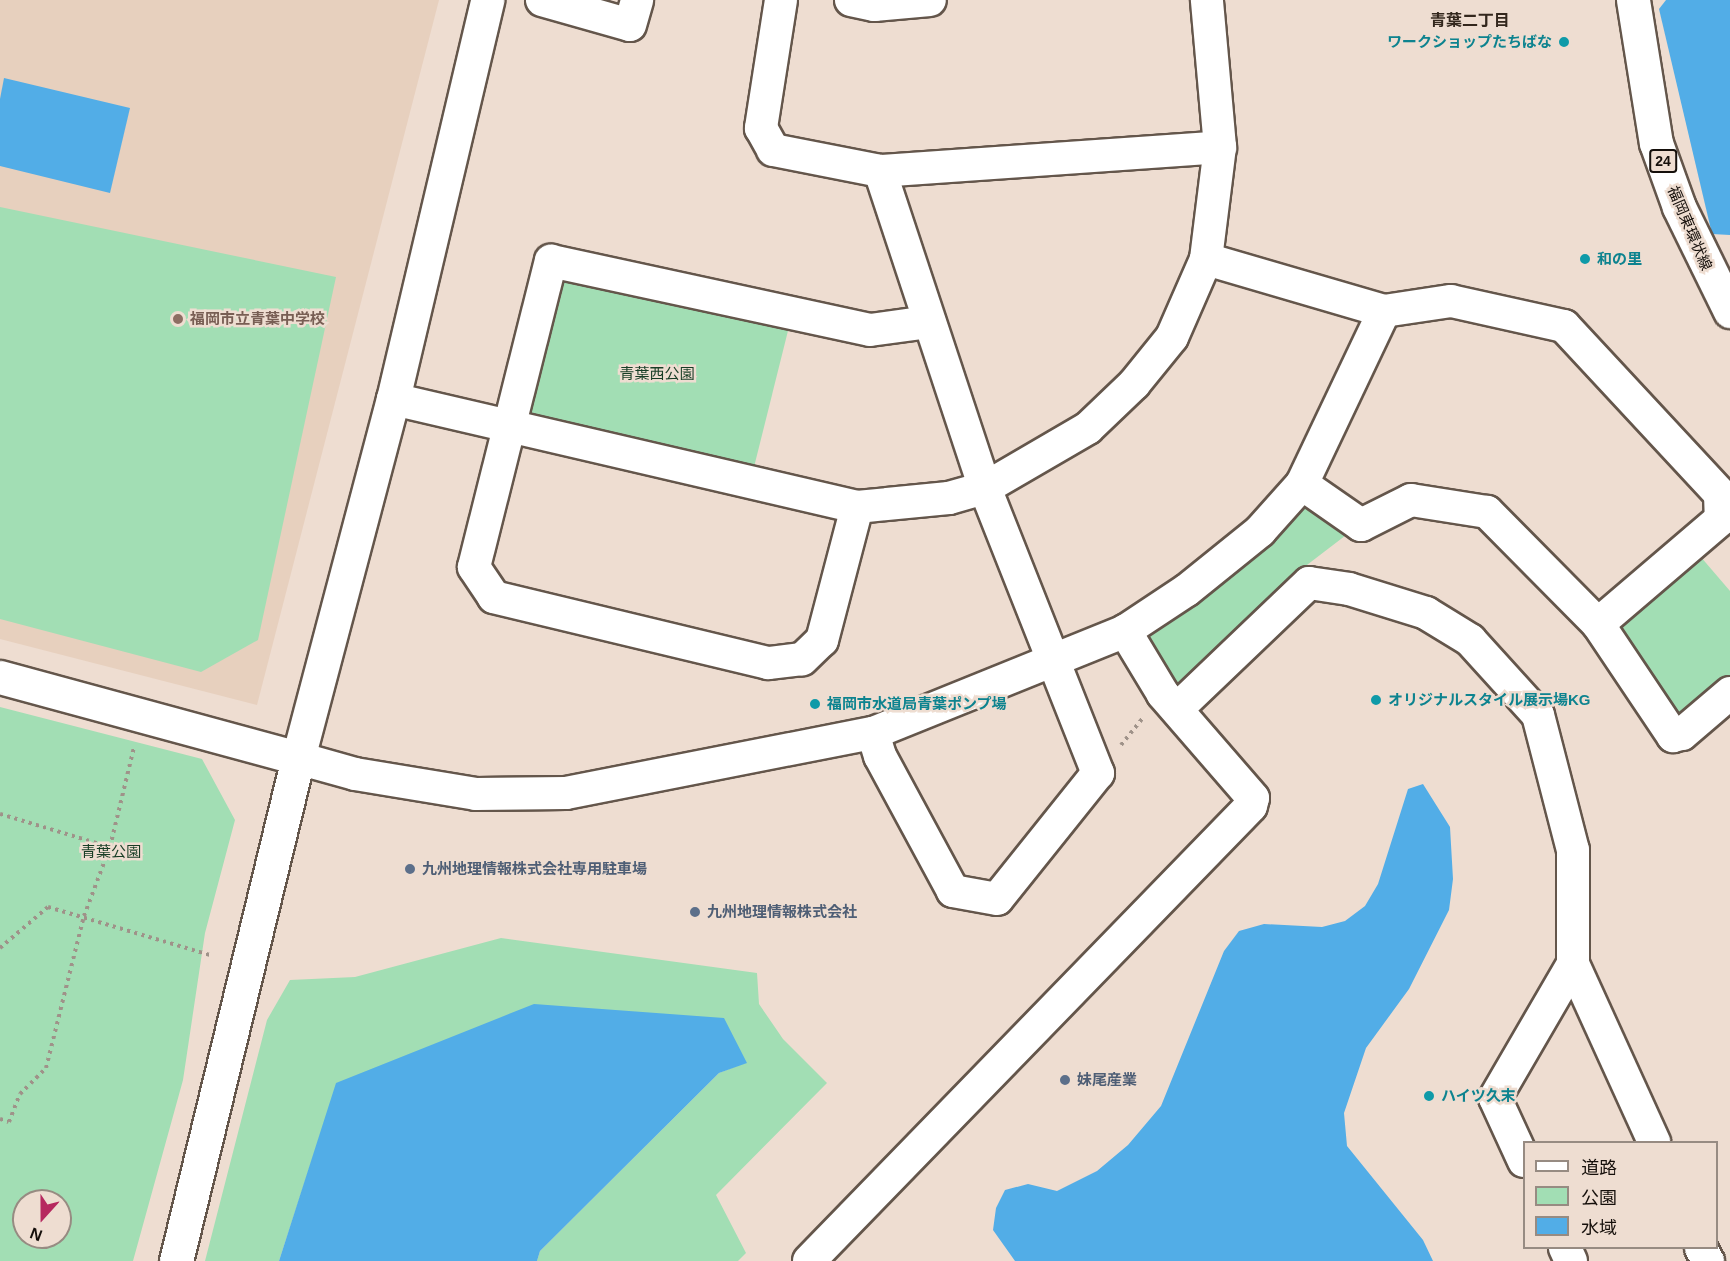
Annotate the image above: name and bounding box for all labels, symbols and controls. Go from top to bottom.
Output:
district label: 青葉二丁目 [1430,11,1510,31]
place label: ワークショップたちばな [1387,33,1552,51]
marker: ワークショップたちばな [1557,35,1571,49]
road number: 24 [1648,150,1678,172]
street label: 福岡東環状線 [1664,183,1716,273]
place label: 和の里 [1597,250,1642,268]
marker: 和の里 [1578,252,1592,266]
place label: 福岡市立青葉中学校 [190,310,325,328]
marker: 福岡市立青葉中学校 [171,312,185,326]
park label: 青葉西公園 [620,365,694,383]
place label: オリジナルスタイル展示場KG [1388,691,1590,709]
marker: オリジナルスタイル展示場KG [1369,693,1383,707]
place label: 福岡市水道局青葉ポンプ場 [827,695,1007,713]
marker: 福岡市水道局青葉ポンプ場 [808,697,822,711]
park label: 青葉公園 [81,843,141,861]
place label: 九州地理情報株式会社専用駐車場 [422,860,647,878]
marker: 九州地理情報株式会社専用駐車場 [403,862,417,876]
place label: 九州地理情報株式会社 [707,903,857,921]
marker: 九州地理情報株式会社 [688,905,702,919]
place label: 妹尾産業 [1077,1071,1137,1089]
marker: 妹尾産業 [1058,1073,1072,1087]
place label: ハイツ久末 [1441,1087,1516,1105]
marker: ハイツ久末 [1422,1089,1436,1103]
legend [1523,1141,1718,1249]
text: 道路 [1581,1158,1617,1178]
text: 公園 [1581,1188,1617,1208]
north arrow [12,1189,72,1249]
text: 水域 [1581,1218,1617,1238]
text: N [28,1224,45,1244]

